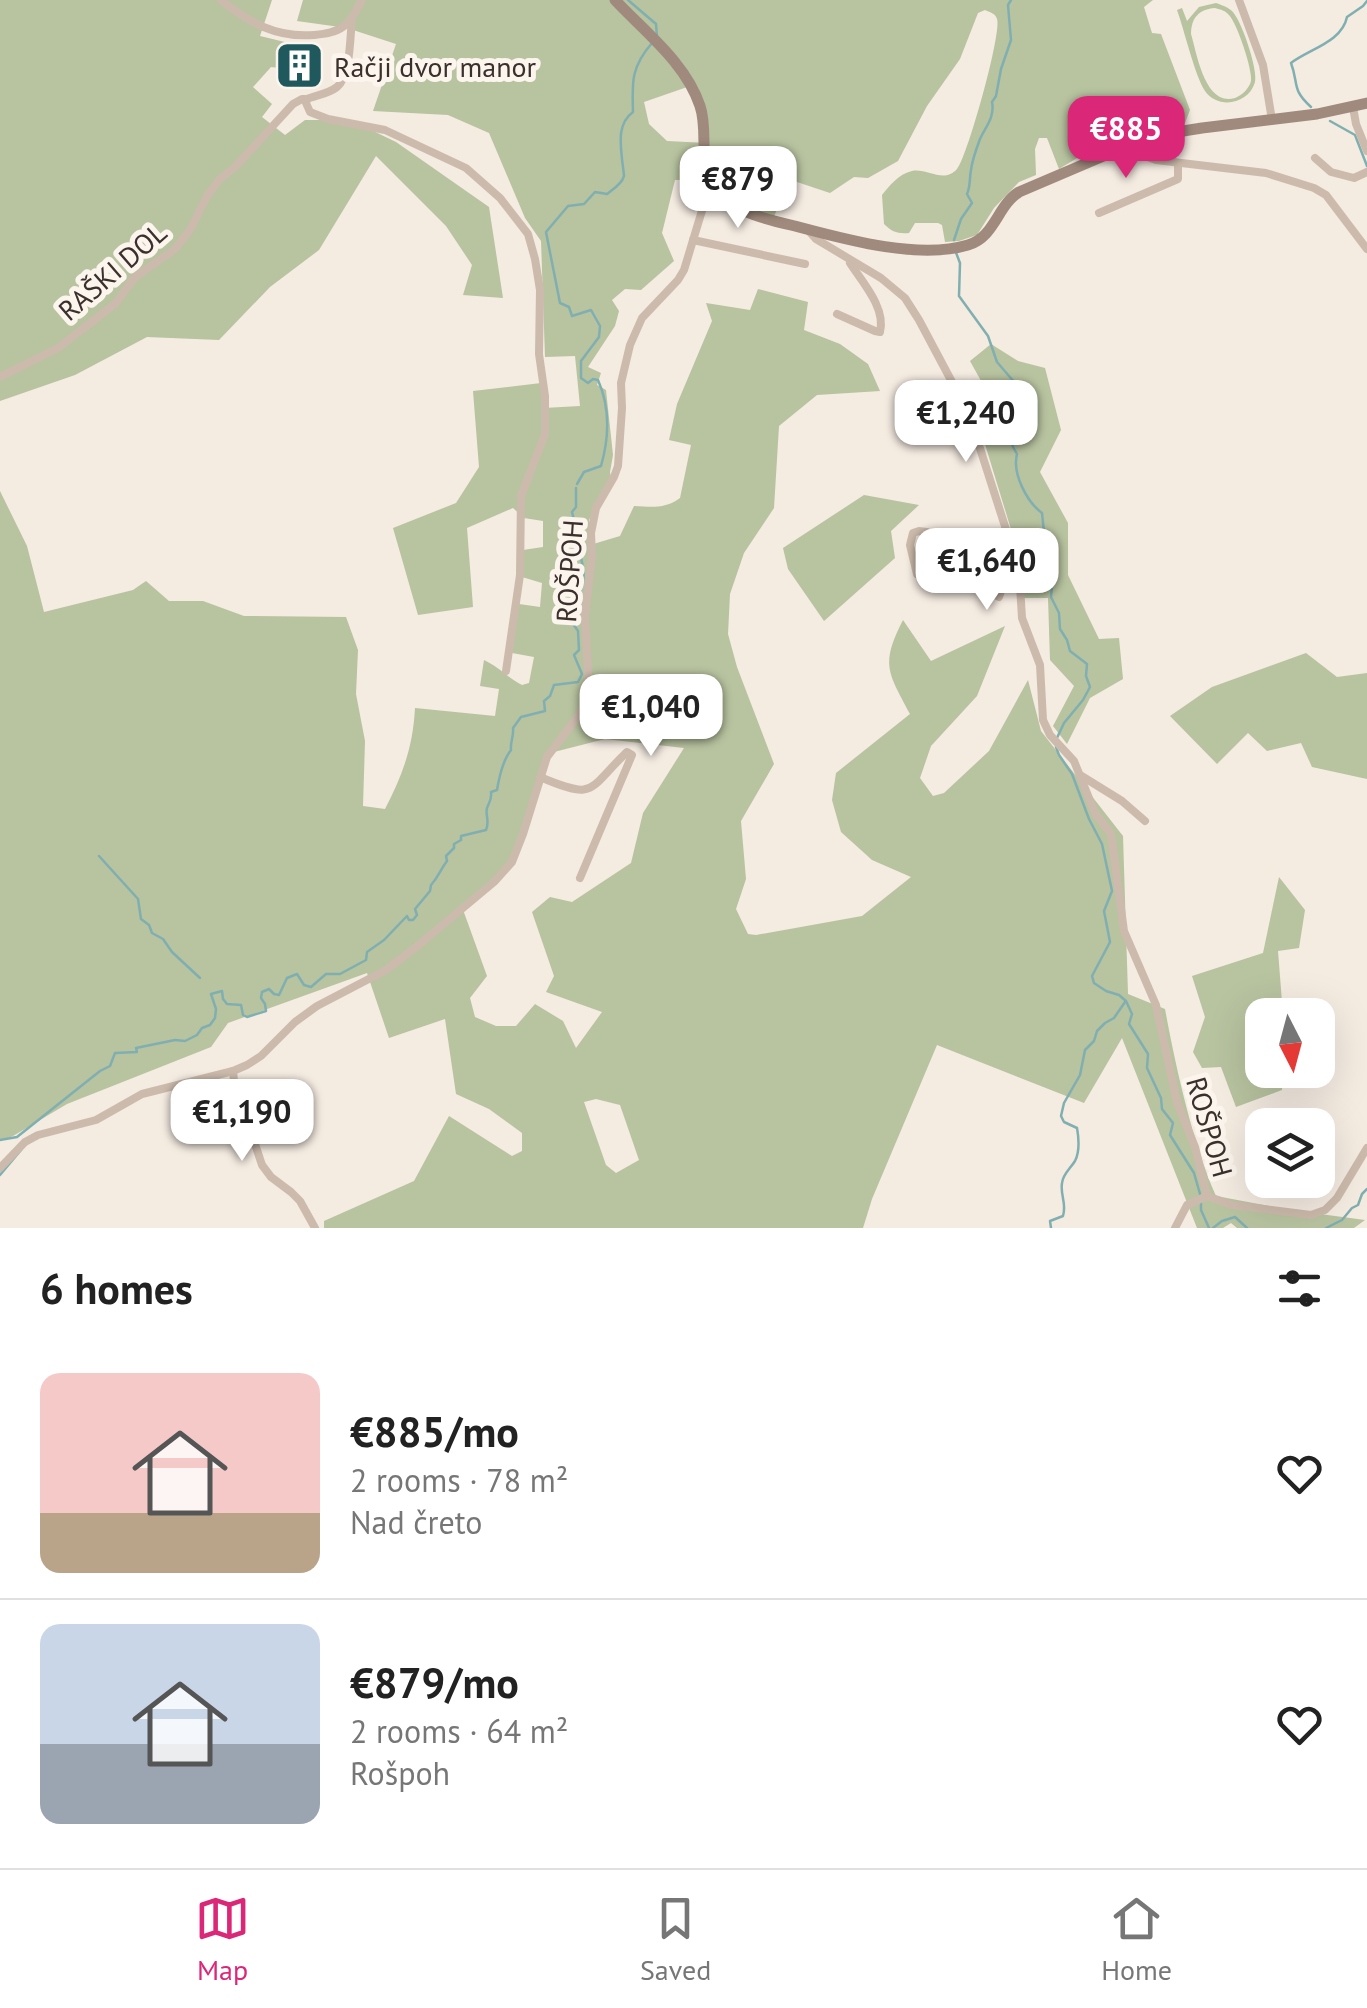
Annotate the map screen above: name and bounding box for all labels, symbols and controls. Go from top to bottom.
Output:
building icon: Račji dvor manor [273,40,325,92]
place label: Račji dvor manor [334,48,537,85]
pin: €885 [1067,96,1185,181]
text: €885 [1090,107,1162,149]
pin: €879 [679,146,797,231]
text: €879 [702,157,774,199]
street label: RAŠKI DOL [50,214,174,328]
pin: €1,240 [885,380,1047,465]
text: €1,240 [917,391,1015,433]
street label: ROŠPOH [547,519,591,623]
pin: €1,640 [906,528,1068,613]
text: €1,640 [938,539,1036,581]
pin: €1,040 [570,674,732,759]
text: €1,040 [602,685,700,727]
north arrow [1245,998,1335,1088]
map controls [1245,998,1335,1198]
street label: ROŠPOH [1178,1073,1242,1181]
pin: €1,190 [161,1079,323,1164]
text: €1,190 [193,1090,291,1132]
button: layers [1245,1108,1335,1198]
text: 6 homes [40,1261,193,1316]
icon: filters [1272,1261,1327,1316]
text: €885/mo [350,1404,519,1459]
icon: home [120,1413,240,1533]
icon: heart [1272,1446,1327,1501]
text: 2 rooms · 78 m² [350,1459,568,1501]
text: Nad čreto [350,1501,482,1543]
text: €879/mo [350,1655,519,1710]
icon: home [120,1664,240,1784]
icon: heart [1272,1697,1327,1752]
text: 2 rooms · 64 m² [350,1710,568,1752]
text: Rošpoh [350,1752,450,1794]
tab: Map [195,1891,250,1988]
tab: Saved [640,1891,711,1988]
tab: Home [1101,1891,1172,1988]

